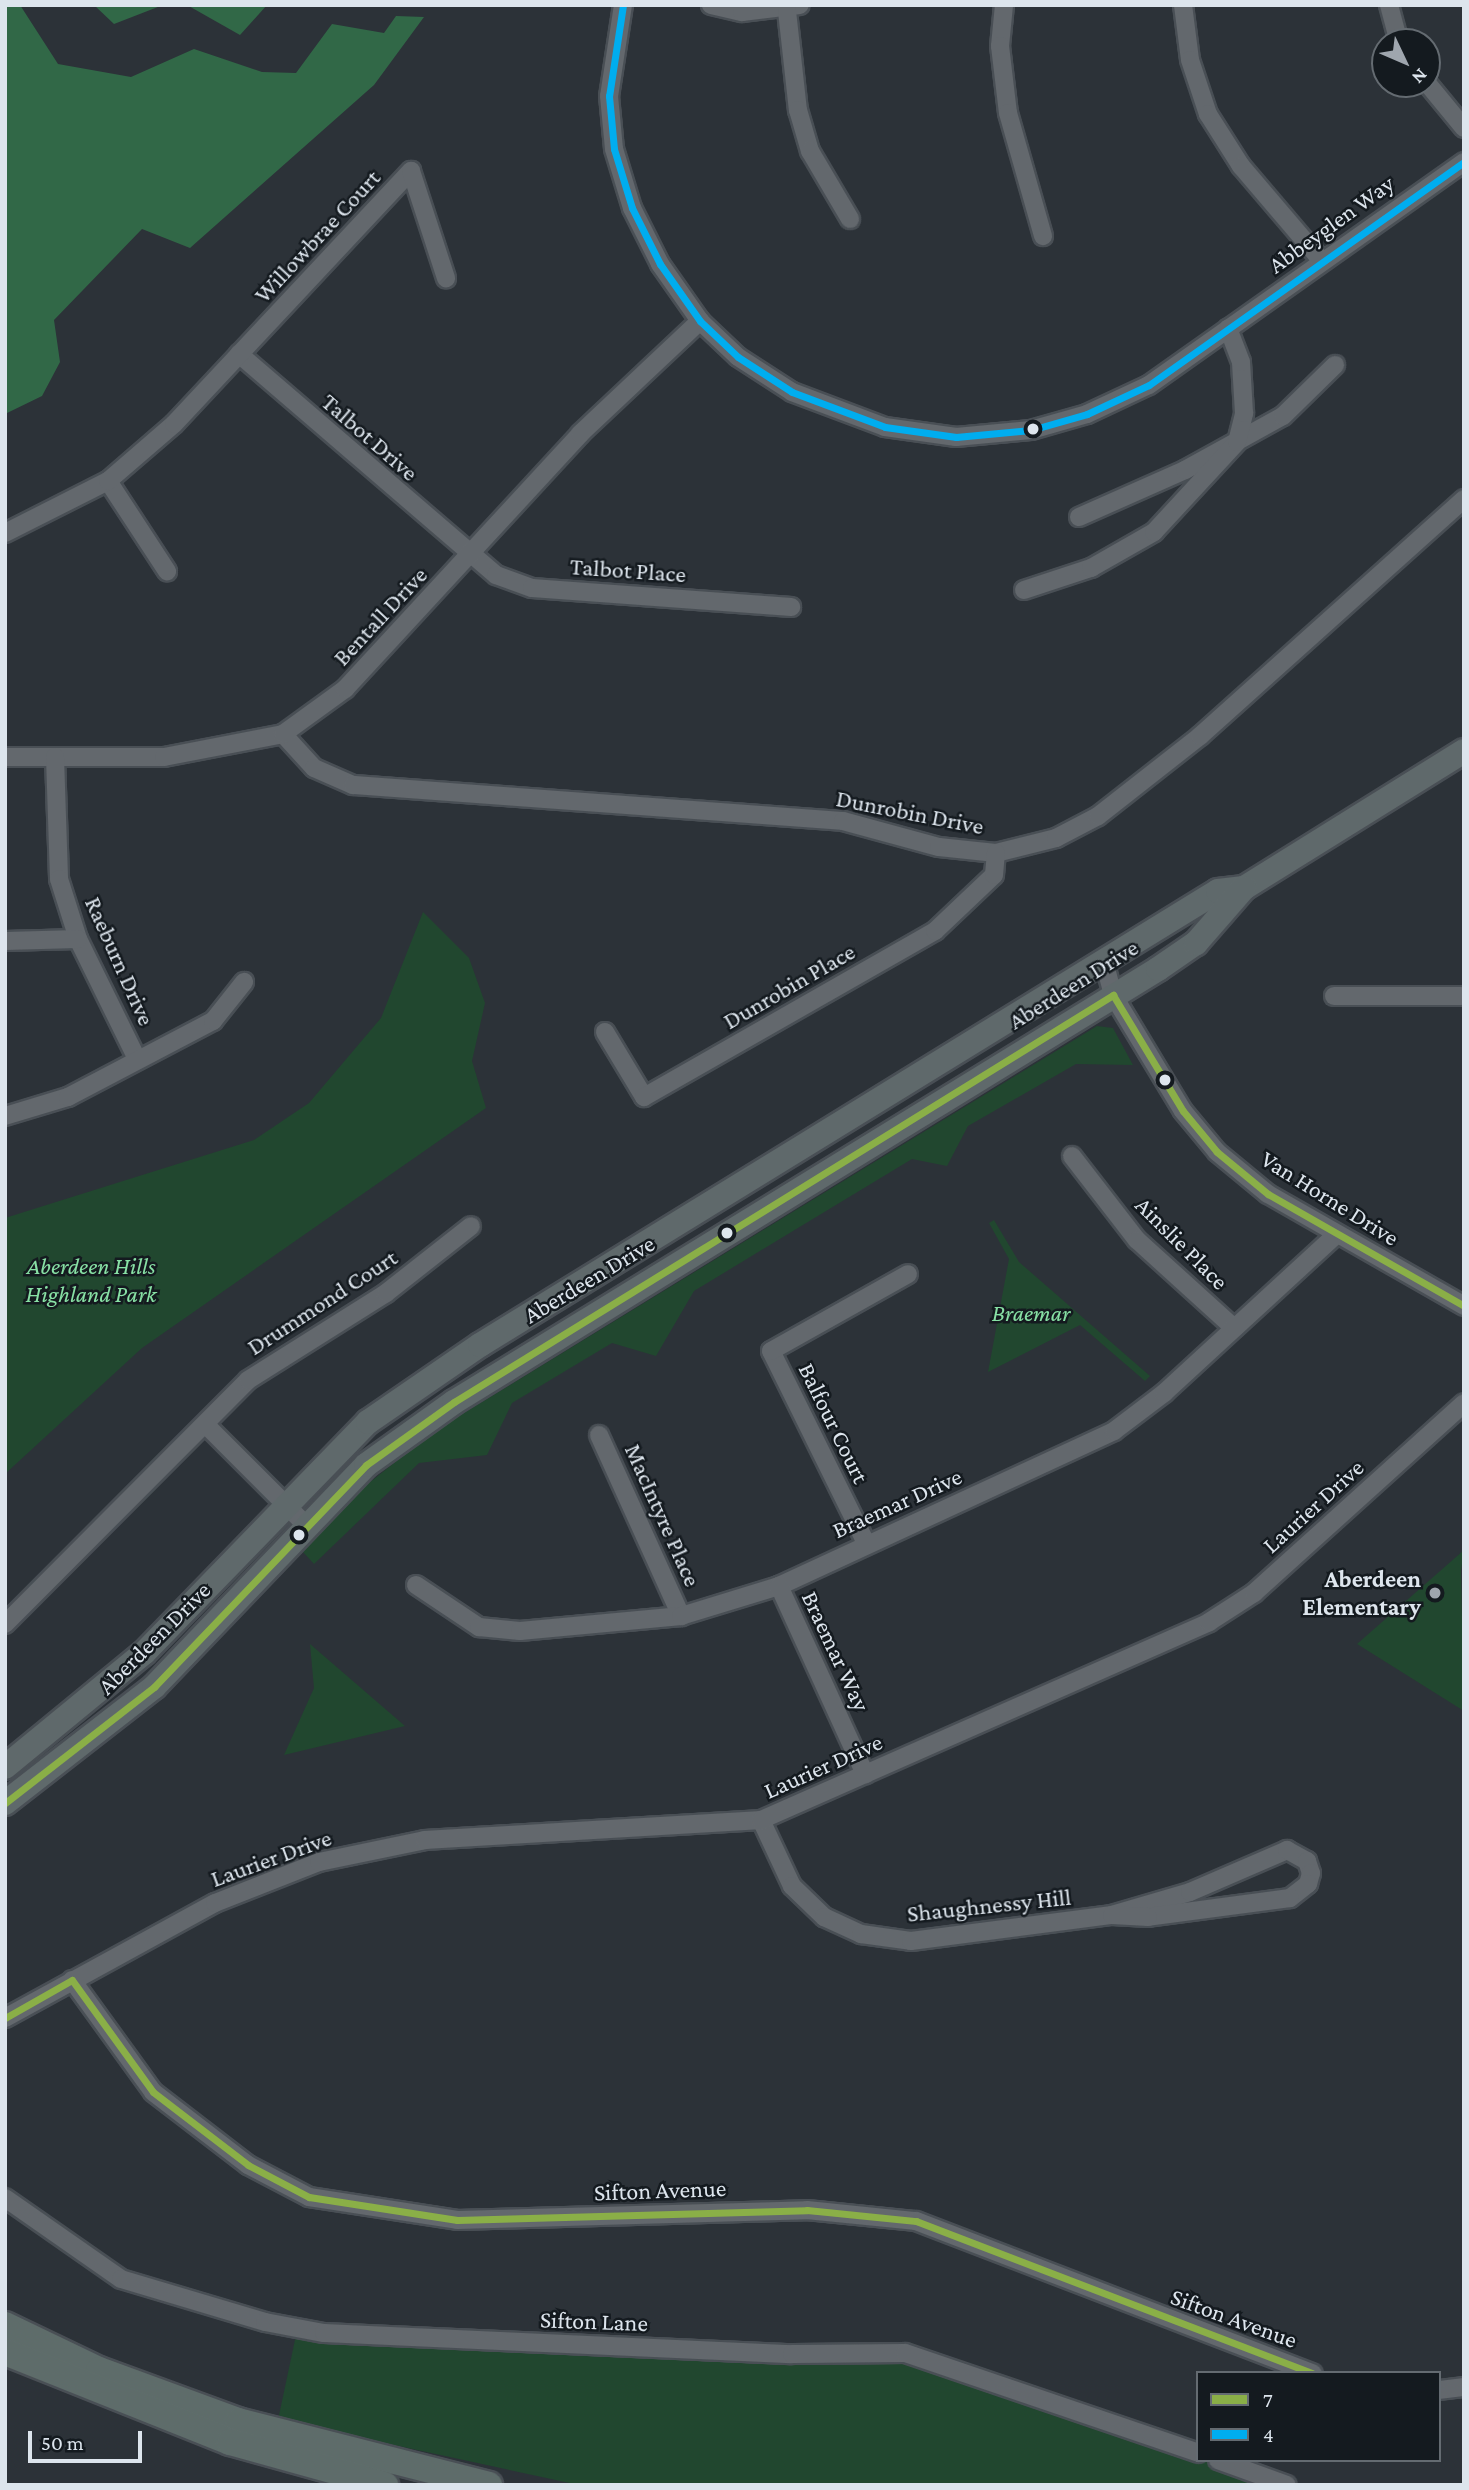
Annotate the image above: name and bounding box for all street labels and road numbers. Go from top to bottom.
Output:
street label: Willowbrae Court [248,163,386,309]
street label: Abbeyglen Way [1262,169,1400,279]
street label: Talbot Drive [316,387,424,487]
street label: Talbot Place [569,552,687,588]
street label: Bentall Drive [327,561,433,671]
street label: Dunrobin Drive [834,784,986,840]
street label: Raeburn Drive [79,892,161,1030]
street label: Aberdeen Drive [1003,933,1143,1035]
street label: Dunrobin Place [718,937,860,1035]
street label: Van Horne Drive [1256,1144,1404,1252]
street label: Ainslie Place [1129,1190,1235,1296]
street label: Aberdeen Drive [518,1229,660,1329]
street label: Drummond Court [242,1243,402,1361]
street label: Balfour Court [792,1358,876,1488]
street label: MacIntyre Place [619,1439,707,1591]
street label: Laurier Drive [1256,1453,1370,1559]
street label: Braemar Drive [828,1462,966,1544]
street label: Aberdeen Drive [92,1576,216,1700]
street label: Braemar Way [796,1586,876,1716]
street label: Laurier Drive [759,1727,887,1805]
street label: Laurier Drive [207,1823,335,1893]
street label: Shaughnessy Hill [906,1882,1072,1928]
street label: Sifton Avenue [593,2173,727,2207]
street label: Sifton Avenue [1167,2282,1301,2354]
street label: Sifton Lane [539,2305,649,2337]

